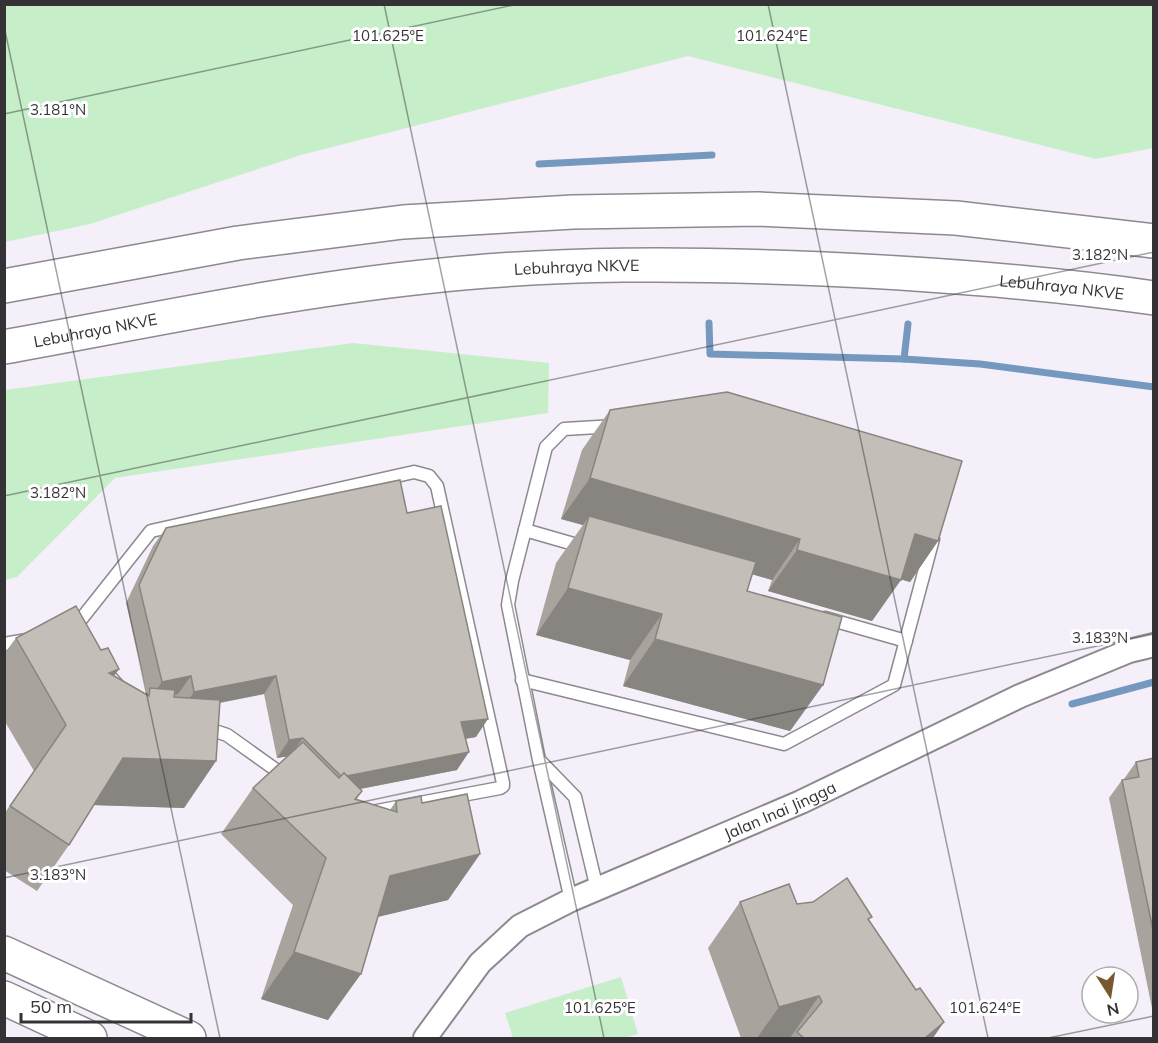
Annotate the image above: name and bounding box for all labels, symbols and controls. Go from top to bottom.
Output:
text: 101.625°E [352,26,424,45]
text: 101.624°E [736,26,808,45]
text: 3.181°N [30,100,86,119]
text: 3.182°N [1072,245,1128,264]
street label: Lebuhraya NKVE [513,255,639,279]
street label: Lebuhraya NKVE [999,270,1125,304]
street label: Lebuhraya NKVE [32,309,159,351]
text: 3.182°N [30,483,86,502]
text: 3.183°N [1072,628,1128,647]
street label: Jalan Inai Jingga [721,777,839,844]
text: 3.183°N [30,865,86,884]
north arrow [1080,965,1140,1025]
scale bar [21,986,190,1024]
text: 50 m [30,995,72,1018]
text: 101.625°E [564,998,636,1017]
text: 101.624°E [949,998,1021,1017]
text: N [1105,999,1121,1021]

